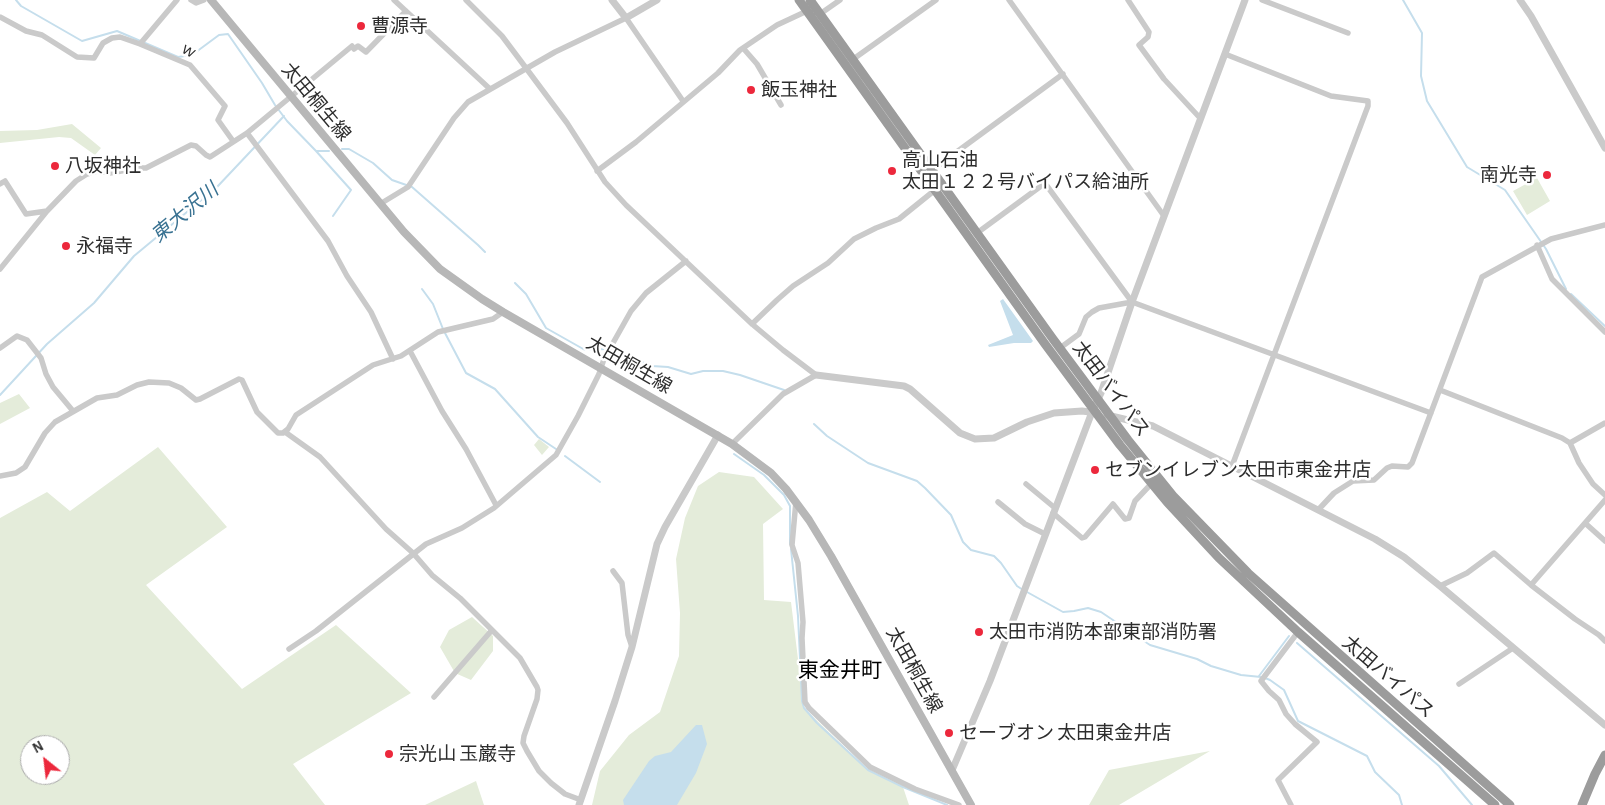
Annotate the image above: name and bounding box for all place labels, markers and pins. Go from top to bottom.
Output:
place label: 曹源寺 [371,15,428,37]
marker: 曹源寺 [355,20,367,32]
place label: 飯玉神社 [761,79,837,101]
marker: 飯玉神社 [745,84,757,96]
place label: 高山石油 太田１２２号バイパス給油所 [902,149,1149,193]
place label: 八坂神社 [65,155,141,177]
marker: 八坂神社 [49,160,61,172]
place label: 南光寺 [1480,164,1537,186]
marker: 高山石油 太田１２２号バイパス給油所 [886,165,898,177]
marker: 南光寺 [1541,169,1553,181]
place label: 永福寺 [76,235,133,257]
marker: 永福寺 [60,240,72,252]
place label: セブンイレブン太田市東金井店 [1105,459,1371,481]
marker: セブンイレブン太田市東金井店 [1089,464,1101,476]
place label: 太田市消防本部東部消防署 [989,621,1217,643]
marker: 太田市消防本部東部消防署 [973,626,985,638]
place label: セーブオン 太田東金井店 [959,722,1171,744]
marker: セーブオン 太田東金井店 [943,727,955,739]
place label: 宗光山 玉巌寺 [399,743,516,765]
marker: 宗光山 玉巌寺 [383,748,395,760]

